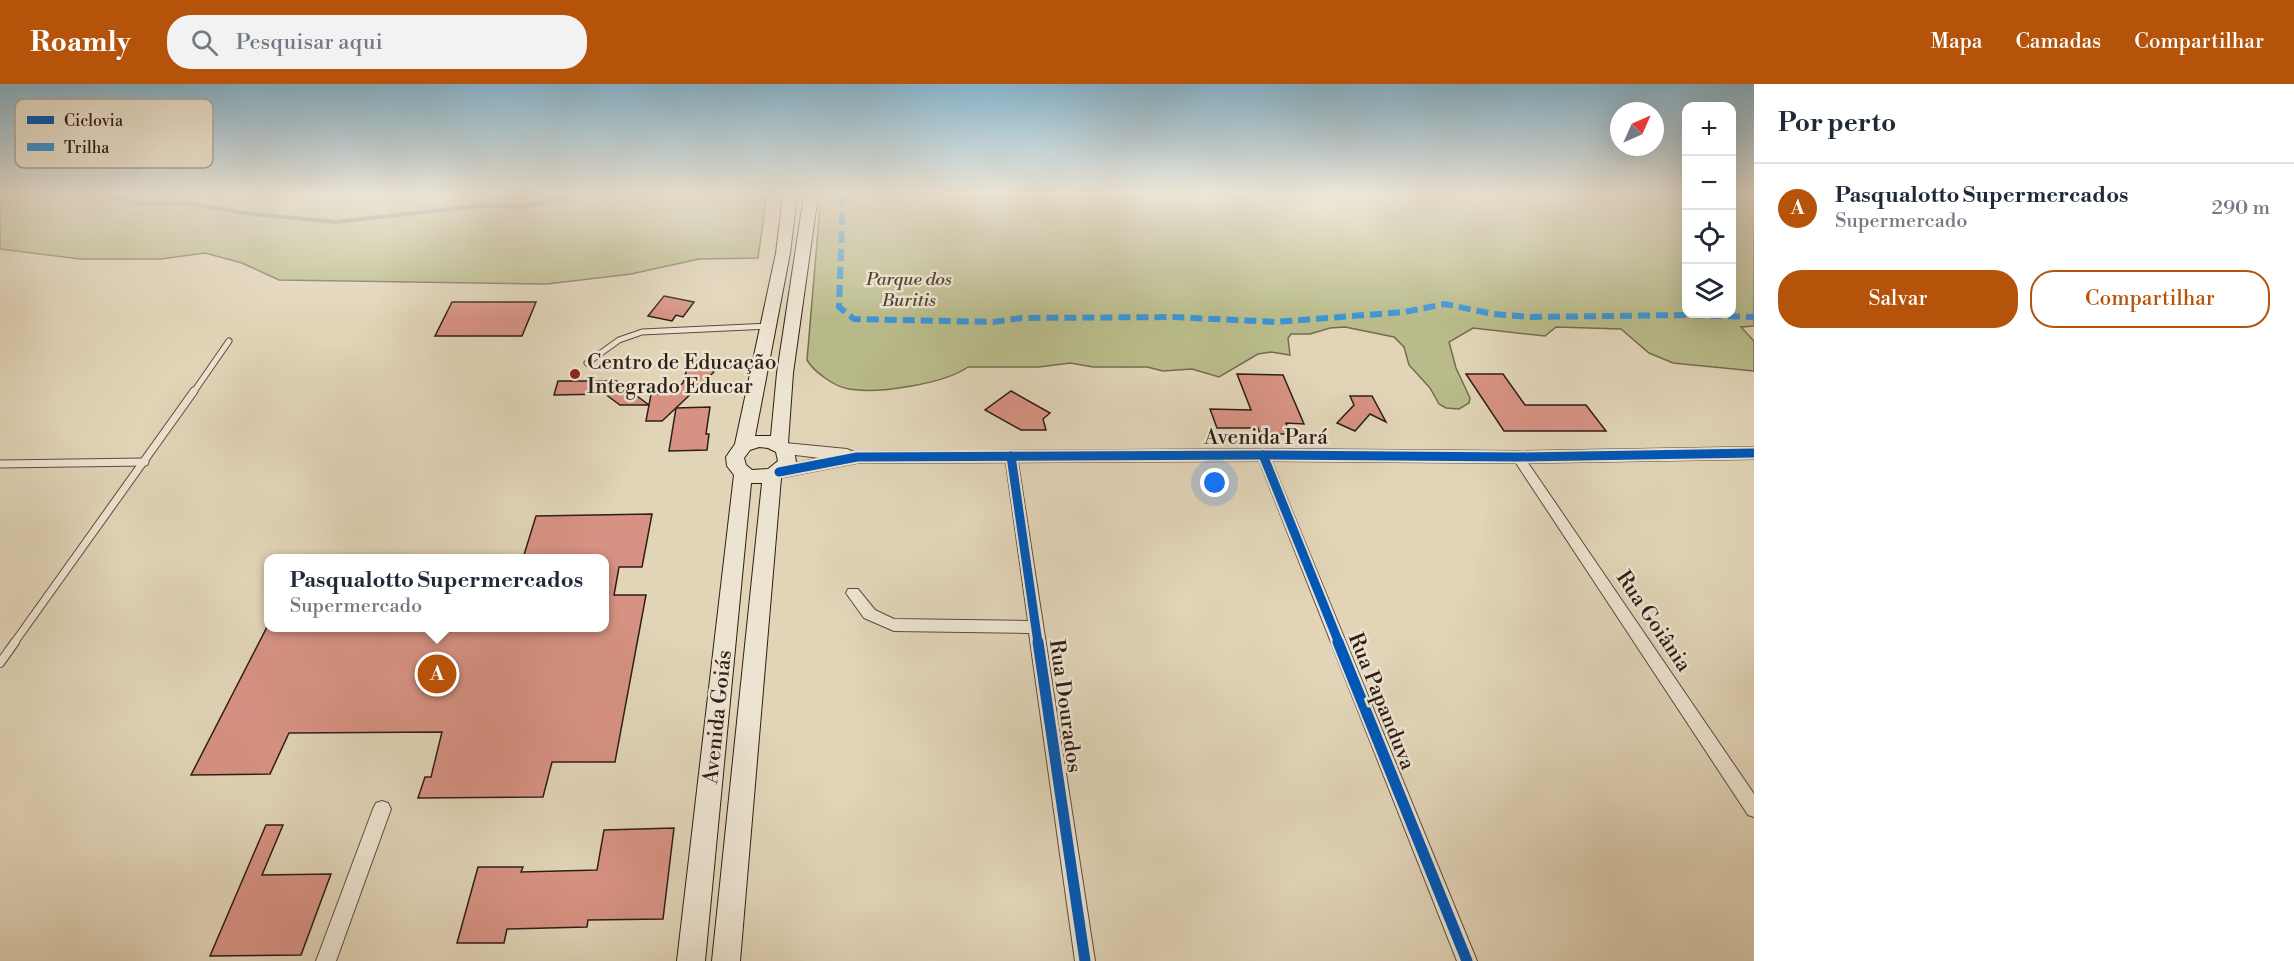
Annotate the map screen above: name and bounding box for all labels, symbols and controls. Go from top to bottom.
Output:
search box [167,15,587,69]
text: Roamly [30,25,131,60]
icon: search [188,26,221,59]
text: Pesquisar aqui [236,29,383,56]
text: Mapa [1930,29,1982,55]
text: Camadas [2015,29,2101,55]
text: Compartilhar [2134,29,2264,55]
legend [15,99,213,168]
north arrow [1610,102,1664,156]
map controls [1682,102,1736,318]
button: + [1682,102,1736,156]
text: Por perto [1778,107,1896,139]
text: Ciclovia [64,111,124,131]
text: Trilha [64,138,110,158]
button: − [1682,156,1736,210]
text: Pasqualotto Supermercados [1835,182,2129,209]
text: A [1790,196,1805,221]
text: 290 m [2212,196,2270,221]
text: Supermercado [1835,209,1967,234]
button: locate [1682,210,1736,264]
button: layers [1682,264,1736,318]
park label: Parque dos Buritis [865,268,952,312]
button: Salvar [1778,270,2018,328]
button: Compartilhar [2030,270,2270,328]
place label: Centro de Educação Integrado Educar [587,350,776,400]
marker: Centro de Educação Integrado Educar [568,367,582,381]
street label: Avenida Pará [1203,425,1328,451]
your location [1200,468,1229,497]
popup [264,554,609,632]
street label: Rua Goiânia [1610,566,1697,677]
text: Pasqualotto Supermercados [290,567,583,594]
text: Supermercado [290,594,422,619]
street label: Rua Papanduva [1342,629,1421,774]
street label: Rua Dourados [1043,638,1087,774]
street label: Avenida Goiás [698,649,738,786]
pin: A [418,652,456,696]

